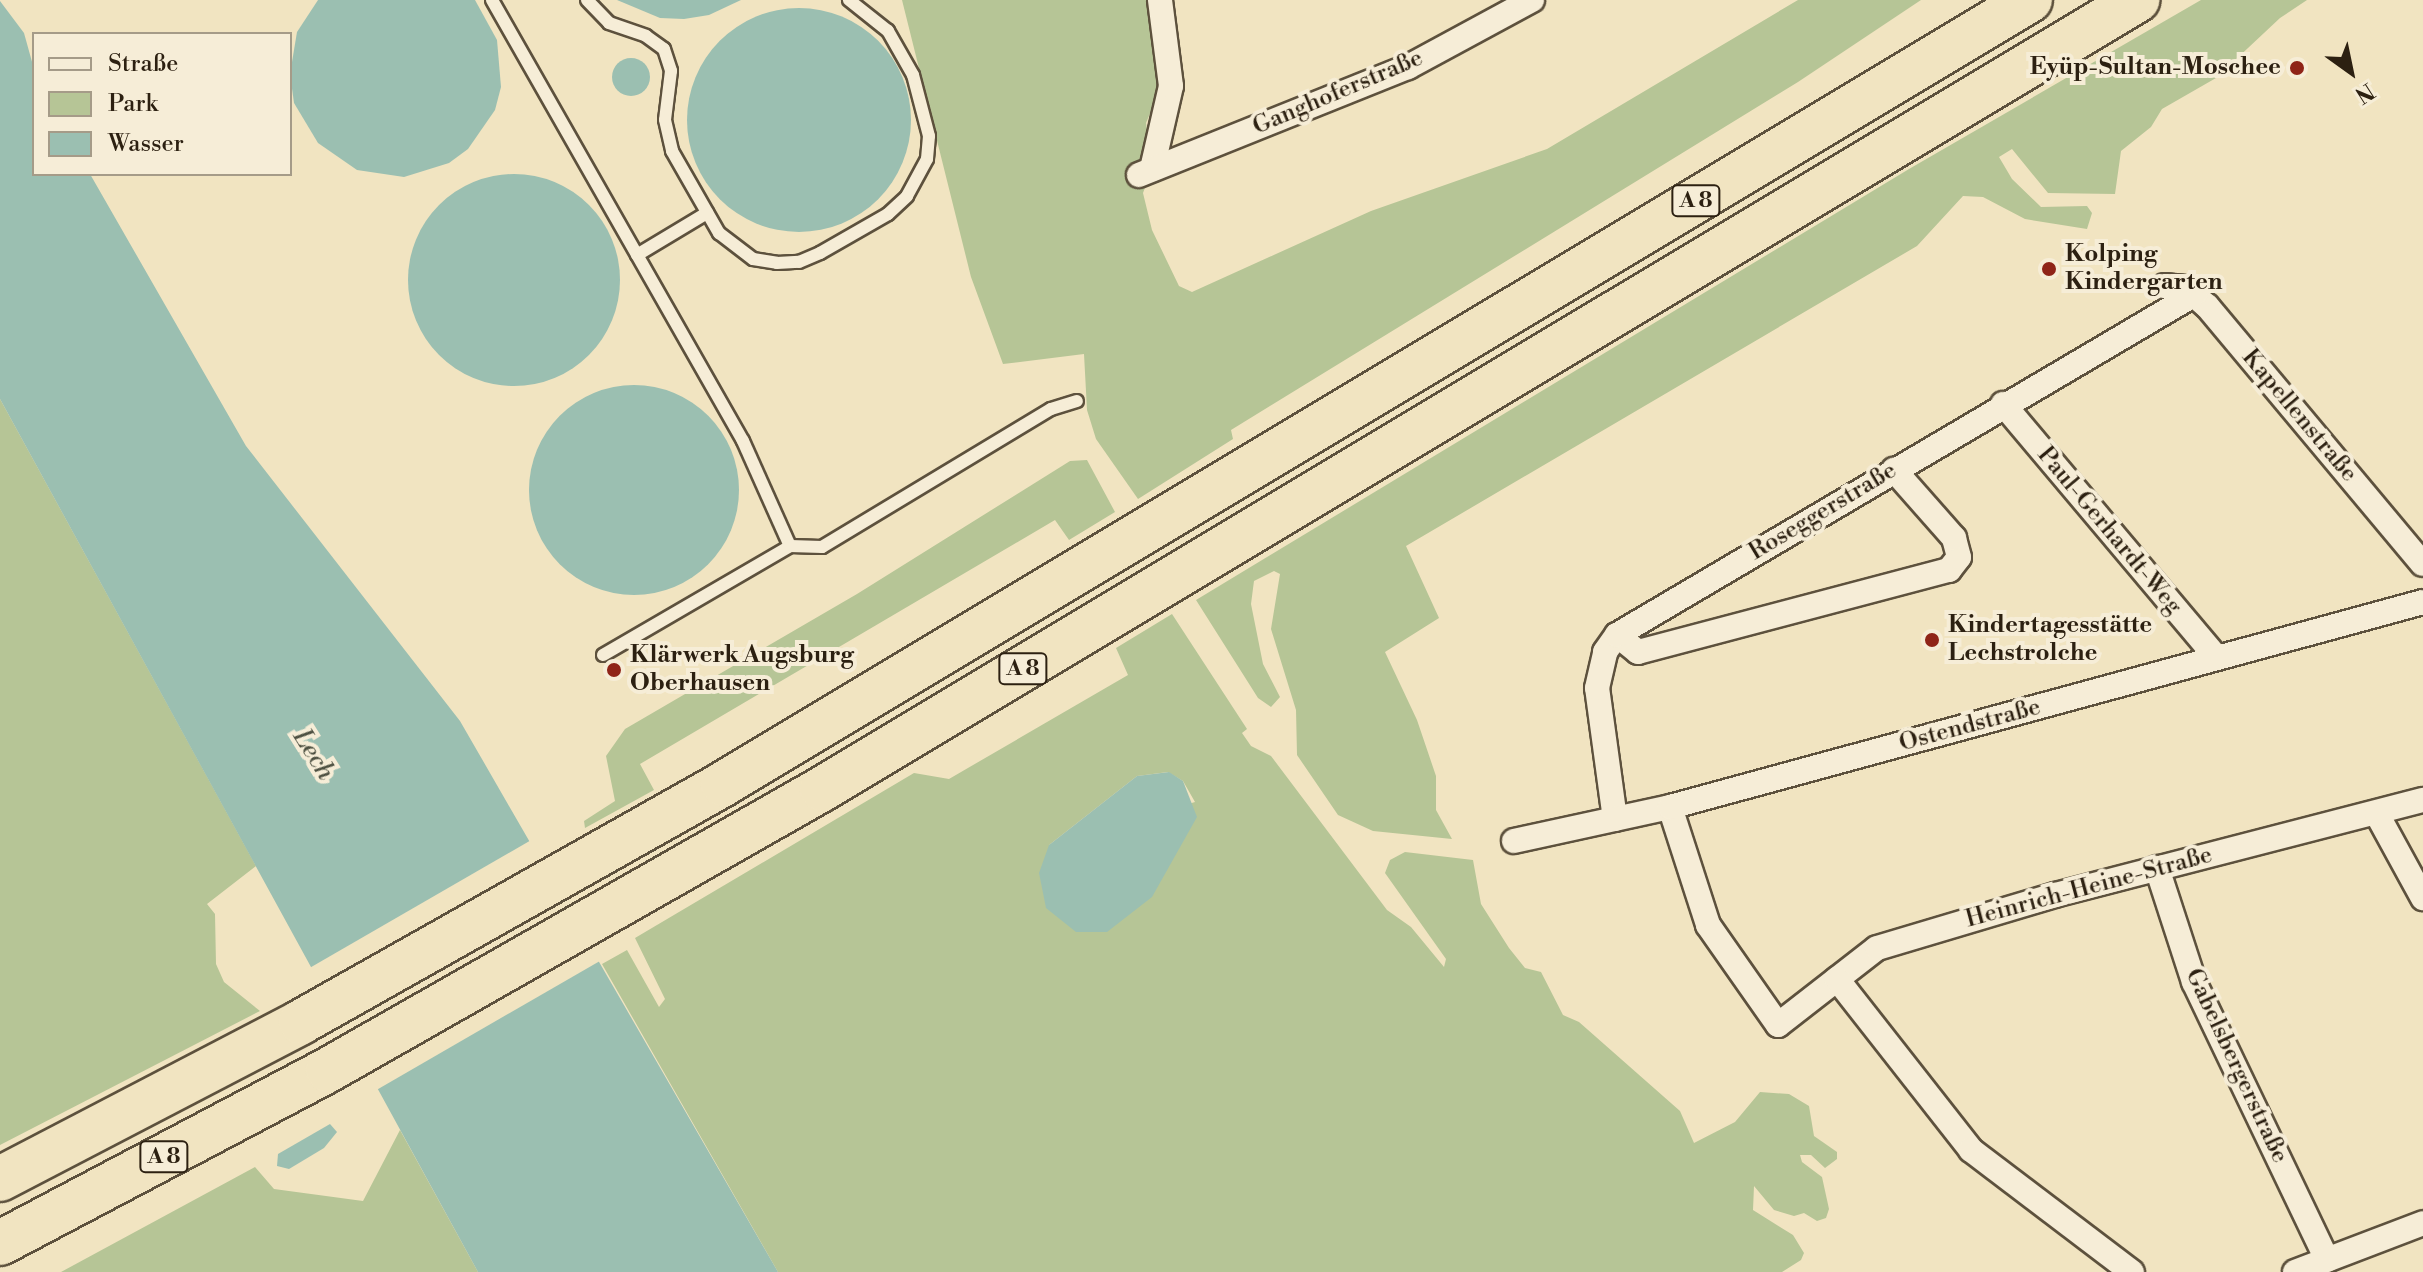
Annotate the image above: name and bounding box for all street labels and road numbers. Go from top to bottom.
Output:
street label: Ganghoferstraße [1249,44,1427,142]
road number: A 8 [1670,183,1722,219]
street label: Kapellenstraße [2235,344,2363,488]
street label: Paul-Gerhardt-Weg [2031,441,2187,621]
street label: Roseggerstraße [1744,457,1902,567]
road number: A 8 [997,651,1049,687]
street label: Ostendstraße [1896,693,2044,759]
street label: Heinrich-Heine-Straße [1963,841,2215,935]
street label: Gabelsbergerstraße [2178,964,2294,1168]
road number: A 8 [138,1139,190,1175]

